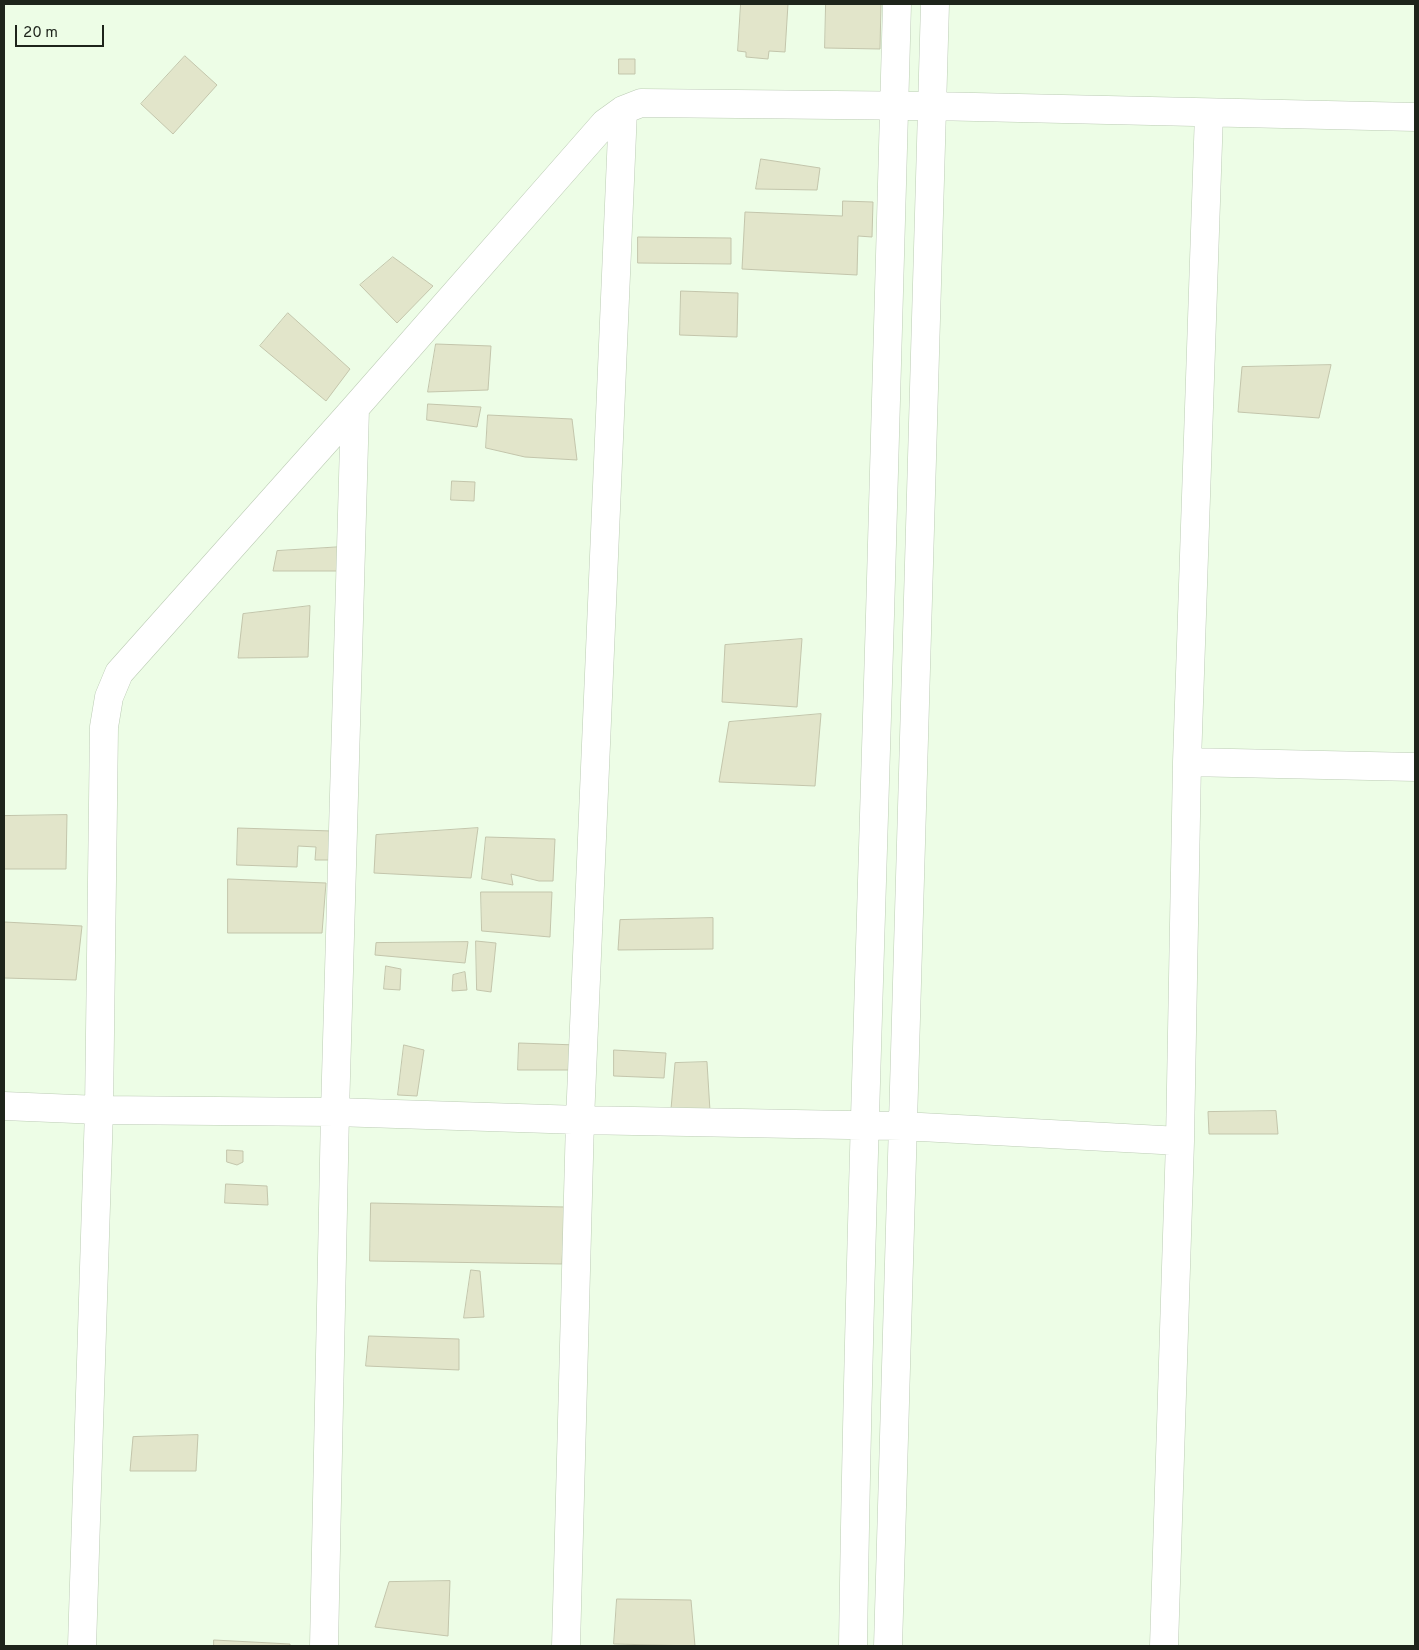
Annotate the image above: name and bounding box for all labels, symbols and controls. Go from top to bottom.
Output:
scale bar [18,15,106,47]
text: 20 m [23,24,58,43]

